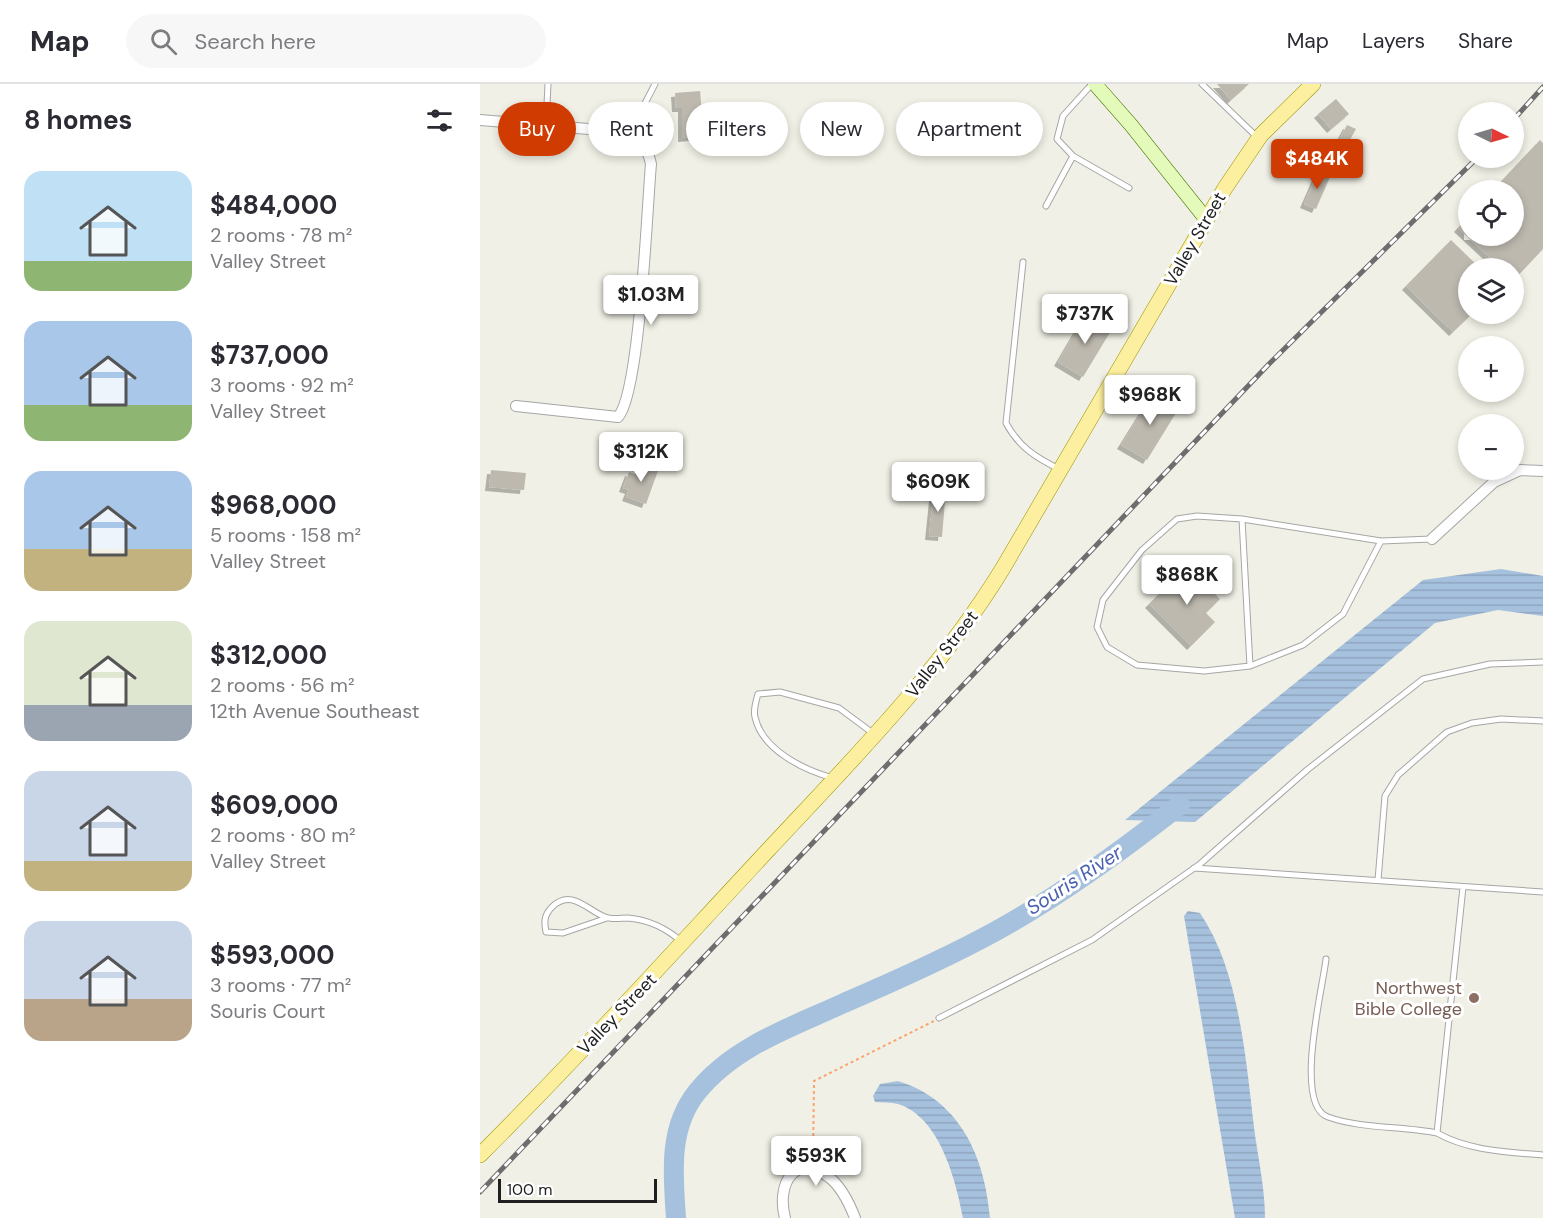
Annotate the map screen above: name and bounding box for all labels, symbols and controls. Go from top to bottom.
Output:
search box [126,14,546,68]
text: Map [30,23,90,60]
icon: search [147,25,180,58]
text: Search here [195,27,316,56]
text: Map [1287,27,1329,55]
text: Layers [1362,27,1425,55]
text: Share [1458,27,1513,55]
chip: Buy [498,102,576,156]
chip: Rent [588,102,674,156]
chip: Filters [686,102,788,156]
chip: New [800,102,884,156]
chip: Apartment [896,102,1043,156]
north arrow [1458,102,1524,168]
map controls [1458,102,1524,480]
text: 8 homes [24,103,132,137]
icon: filters [423,104,456,137]
pin: $484K [1275,139,1359,190]
text: $484K [1285,145,1349,171]
button: locate [1458,180,1524,246]
text: $484,000 [210,188,337,222]
street label: Valley Street [1158,188,1232,290]
icon: home [72,195,144,267]
text: 2 rooms · 78 m² [210,222,352,248]
text: Valley Street [210,248,326,274]
button: layers [1458,258,1524,324]
pin: $1.03M [602,275,700,326]
text: $1.03M [617,281,685,307]
pin: $737K [1043,294,1127,345]
text: $737K [1056,300,1114,326]
button: + [1458,336,1524,402]
text: $737,000 [210,338,329,372]
icon: home [72,345,144,417]
text: 3 rooms · 92 m² [210,372,354,398]
pin: $968K [1108,375,1192,426]
text: $968K [1118,381,1182,407]
text: Valley Street [210,398,326,424]
button: − [1458,414,1524,480]
pin: $312K [599,432,683,483]
text: $312K [613,438,669,464]
pin: $609K [896,462,980,513]
text: $609K [906,468,970,494]
text: $968,000 [210,488,336,522]
icon: home [72,495,144,567]
text: 5 rooms · 158 m² [210,522,361,548]
text: Valley Street [210,548,326,574]
pin: $868K [1145,555,1229,606]
text: $868K [1155,561,1219,587]
street label: Valley Street [900,605,984,703]
text: $312,000 [210,638,327,672]
icon: home [72,645,144,717]
text: 2 rooms · 56 m² [210,672,355,698]
text: 12th Avenue Southeast [210,698,420,724]
text: $609,000 [210,788,338,822]
icon: home [72,795,144,867]
text: 2 rooms · 80 m² [210,822,356,848]
water label: Souris River [1021,839,1127,921]
text: Valley Street [210,848,326,874]
text: $593,000 [210,938,335,972]
icon: home [72,945,144,1017]
street label: Valley Street [572,968,662,1060]
text: 3 rooms · 77 m² [210,972,351,998]
place label: Northwest Bible College [1355,976,1462,1021]
marker: Northwest Bible College [1467,991,1481,1005]
text: Souris Court [210,998,325,1024]
pin: $593K [774,1136,858,1187]
text: $593K [785,1142,847,1168]
scale bar [498,1176,657,1204]
text: 100 m [507,1179,552,1200]

